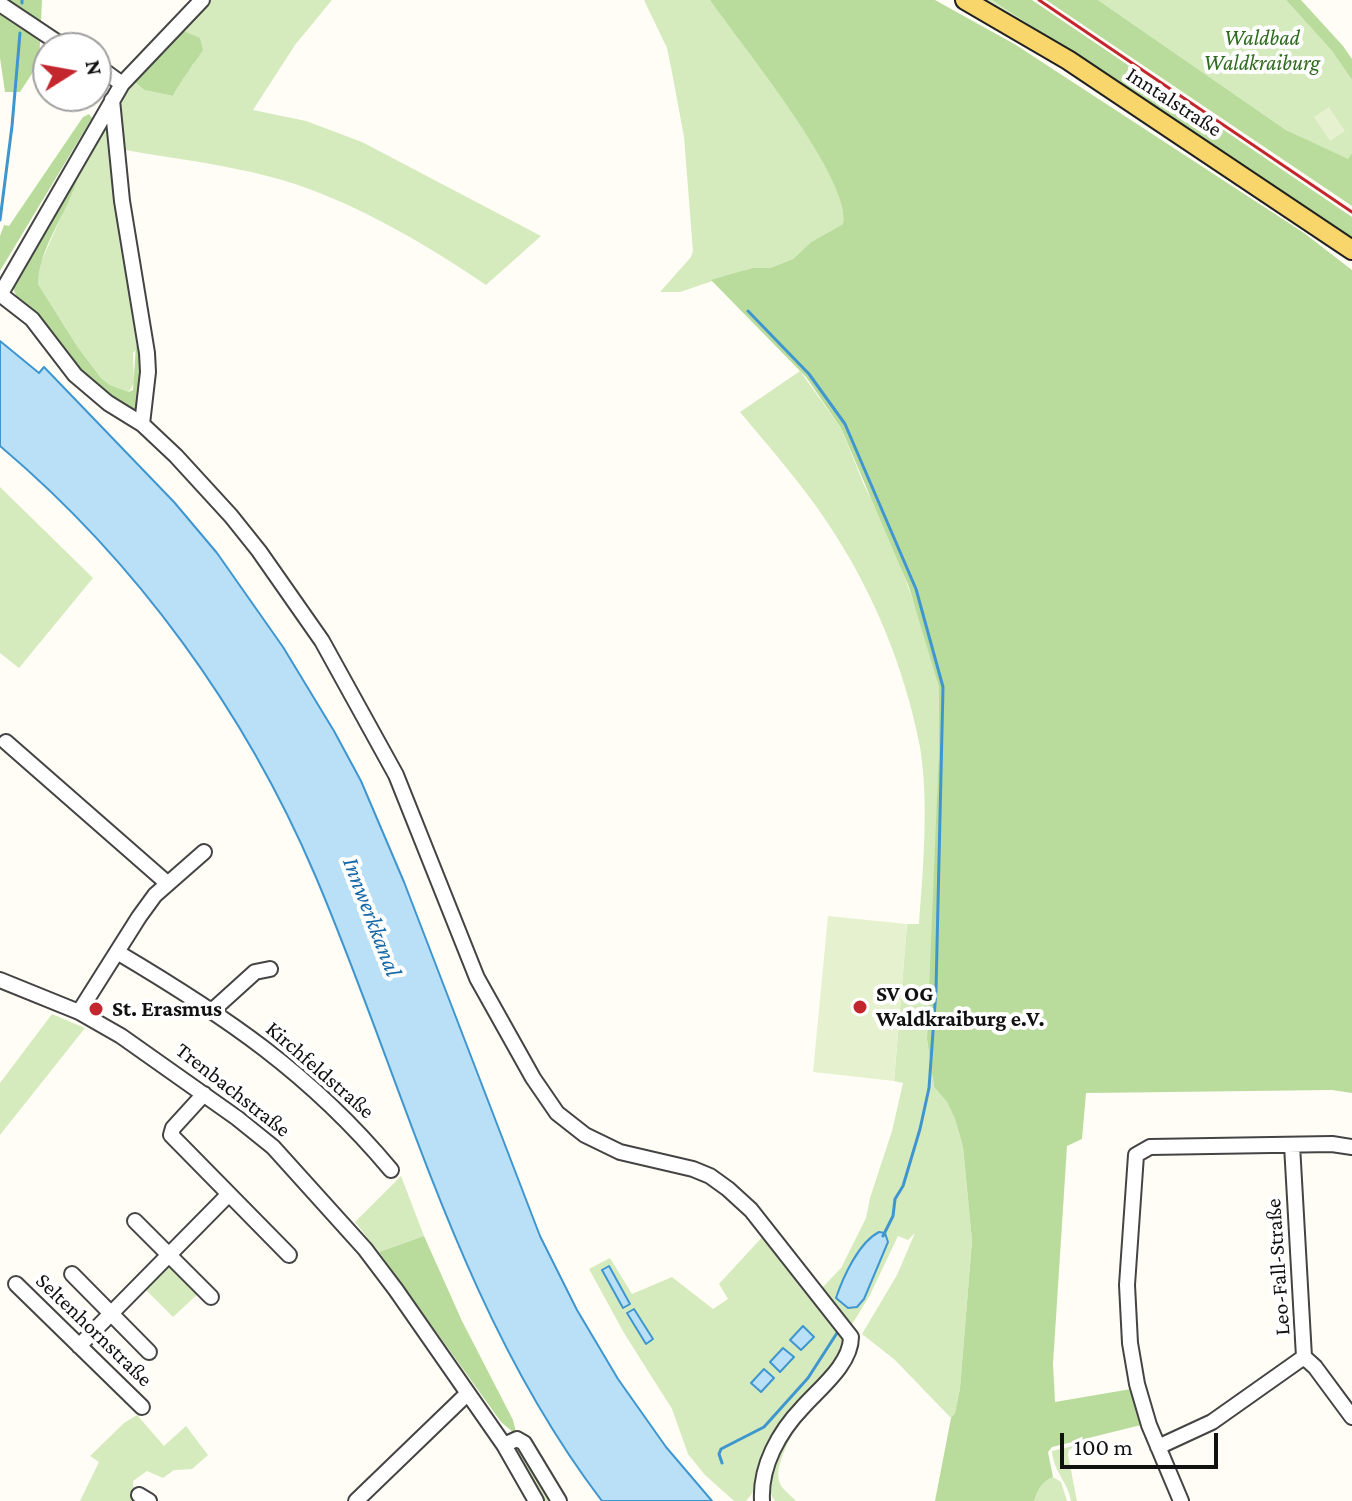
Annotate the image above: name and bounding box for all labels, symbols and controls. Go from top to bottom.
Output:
park label: Waldbad Waldkraiburg [1204,25,1320,76]
north arrow [32,32,112,112]
text: N [80,58,108,77]
street label: Inntalstraße [1121,61,1227,143]
water label: Innwerkkanal [336,853,408,981]
place label: SV OG Waldkraiburg e.V. [876,981,1045,1032]
place label: St. Erasmus [112,996,222,1022]
marker: SV OG Waldkraiburg e.V. [851,998,869,1016]
marker: St. Erasmus [87,1000,105,1018]
street label: Kirchfeldstraße [260,1016,380,1124]
street label: Trenbachstraße [170,1037,296,1143]
street label: Leo-Fall-Straße [1260,1198,1296,1336]
street label: Seltenhornstraße [30,1268,158,1392]
scale bar [1064,1417,1222,1467]
text: 100 m [1074,1433,1133,1460]

